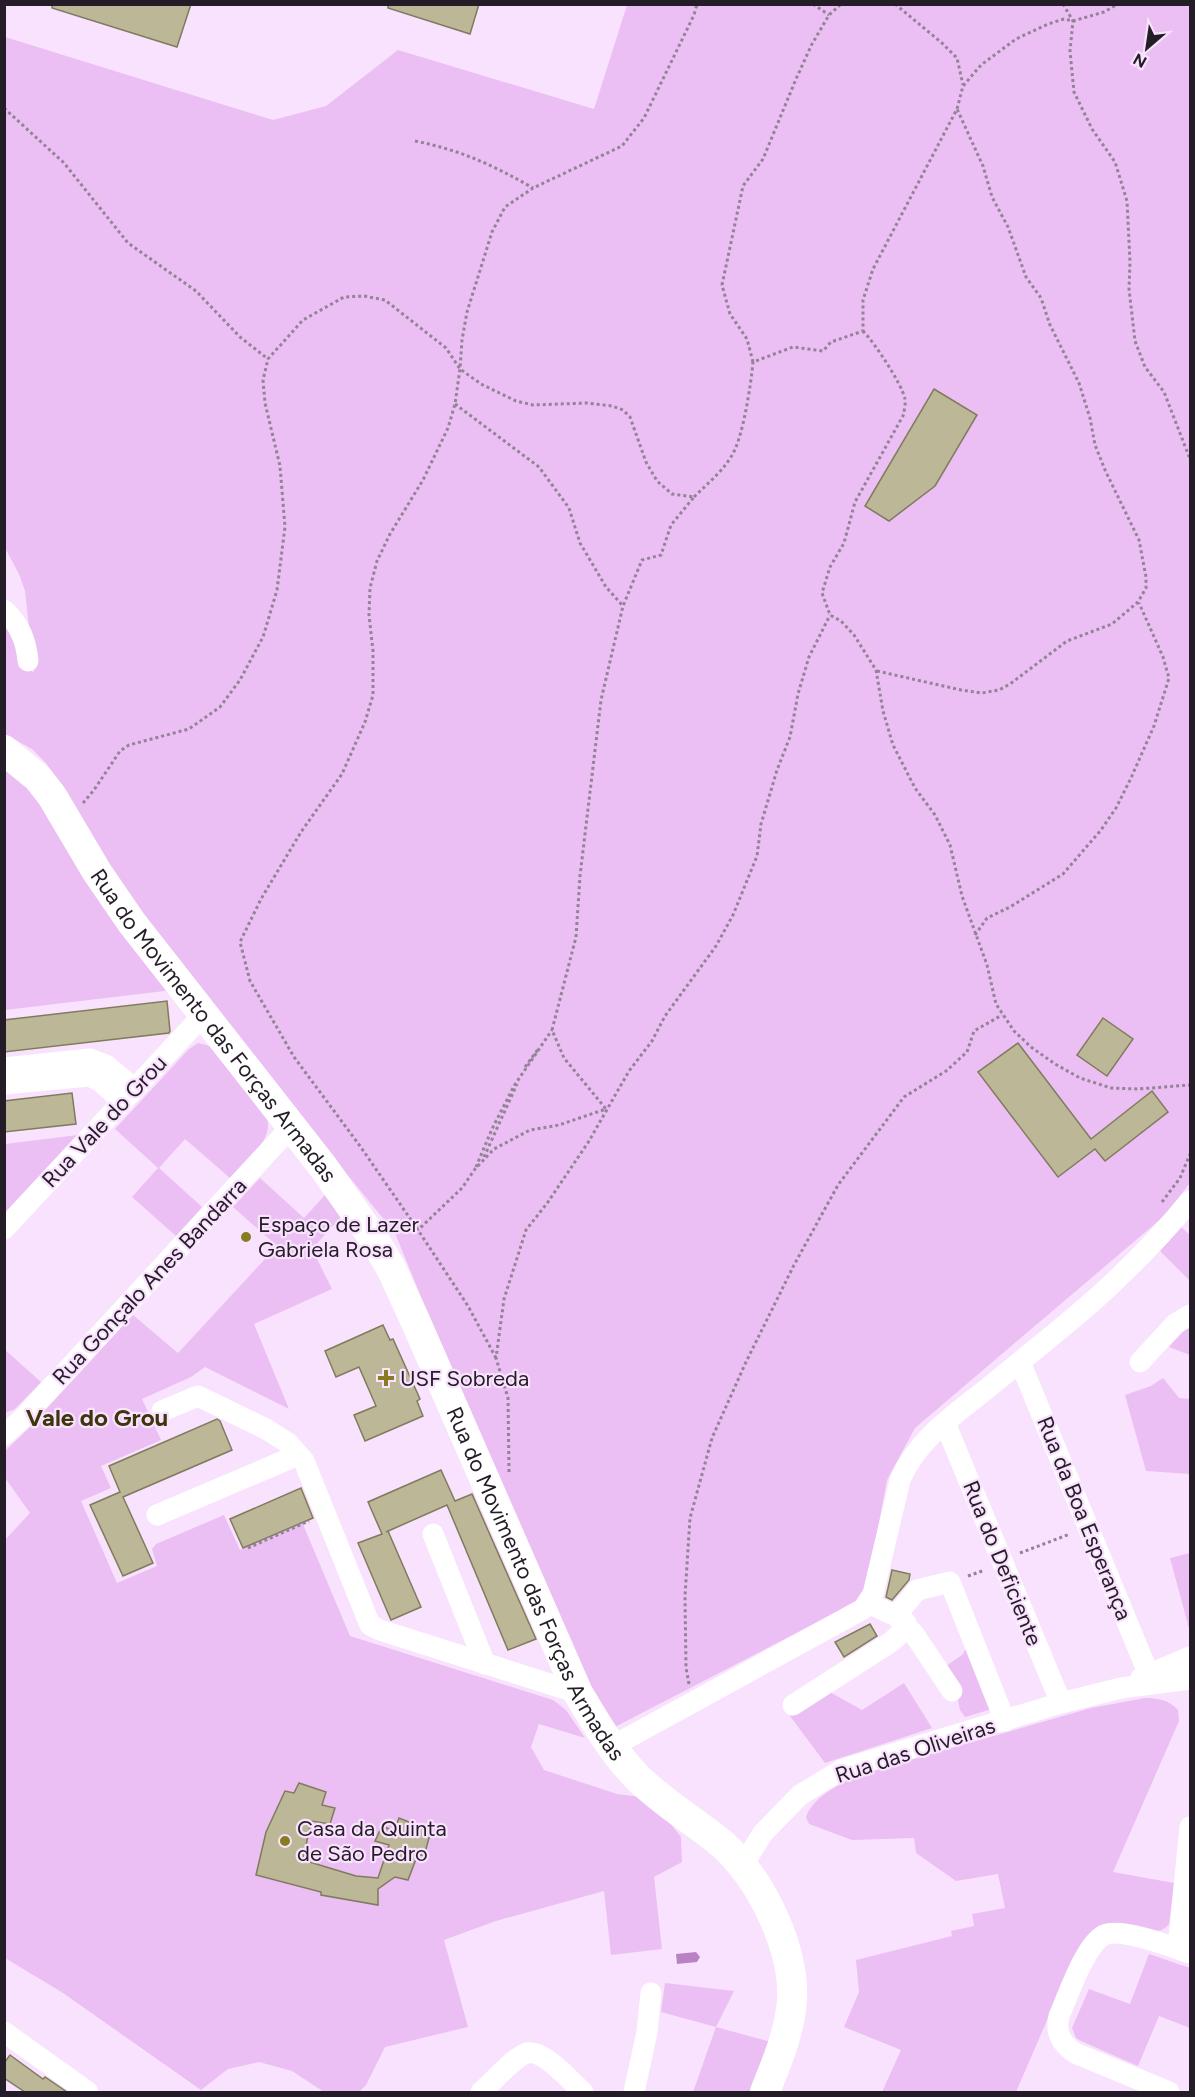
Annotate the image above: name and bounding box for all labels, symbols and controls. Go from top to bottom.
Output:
north arrow [1117,18,1177,78]
text: N [1130,49,1150,72]
street label: Rua do Movimento das Forças Armadas [85,863,343,1187]
street label: Rua Vale do Grou [36,1050,173,1193]
street label: Rua Gonçalo Anes Bandarra [47,1172,252,1390]
place label: Espaço de Lazer Gabriela Rosa [258,1211,419,1263]
marker: Espaço de Lazer Gabriela Rosa [239,1230,253,1244]
place label: USF Sobreda [400,1365,529,1392]
marker: USF Sobreda [377,1369,395,1387]
district label: Vale do Grou [26,1403,168,1432]
street label: Rua do Movimento das Forças Armadas [440,1403,630,1766]
street label: Rua da Boa Esperança [1031,1412,1138,1624]
street label: Rua do Deficiente [957,1477,1048,1650]
street label: Rua das Oliveiras [832,1712,999,1789]
place label: Casa da Quinta de São Pedro [297,1815,447,1867]
marker: Casa da Quinta de São Pedro [278,1834,292,1848]

